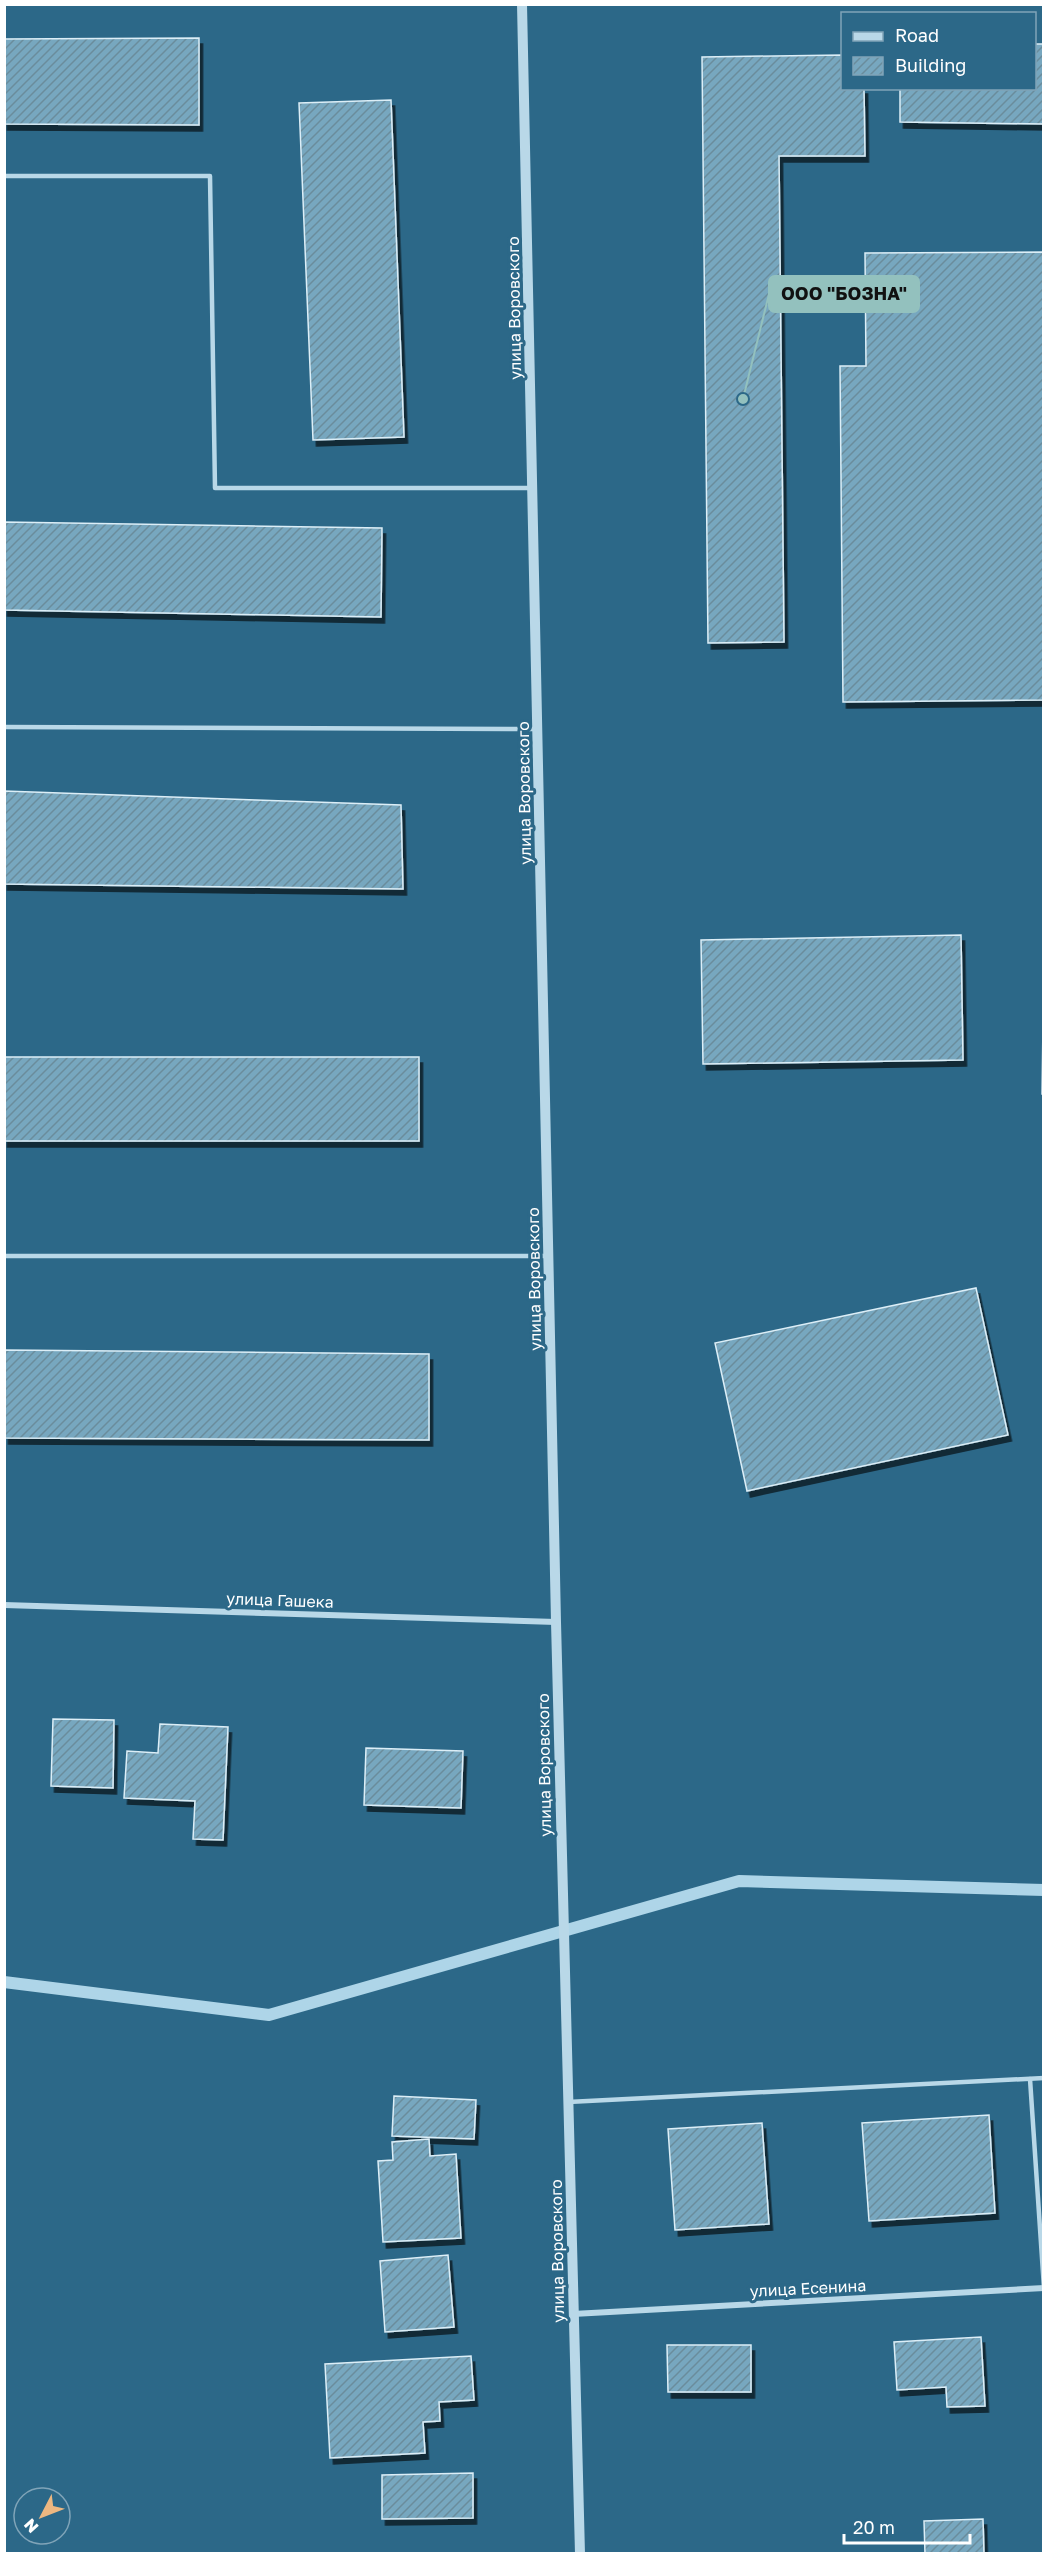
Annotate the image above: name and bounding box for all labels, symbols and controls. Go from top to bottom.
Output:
legend [841,12,1036,90]
text: Road [895,24,939,46]
text: Building [895,54,966,76]
street label: улица Воровского [503,236,525,380]
callout: ООО "БОЗНА" [769,276,919,312]
text: ООО "БОЗНА" [781,282,907,304]
street label: улица Воровского [513,721,535,865]
street label: улица Воровского [523,1207,545,1351]
street label: улица Гашека [226,1588,334,1612]
street label: улица Воровского [533,1693,555,1837]
street label: улица Воровского [546,2179,568,2323]
street label: улица Есенина [749,2275,867,2301]
north arrow [12,2486,72,2546]
scale bar [844,2507,970,2545]
text: N [19,2515,42,2537]
text: 20 m [853,2516,895,2538]

